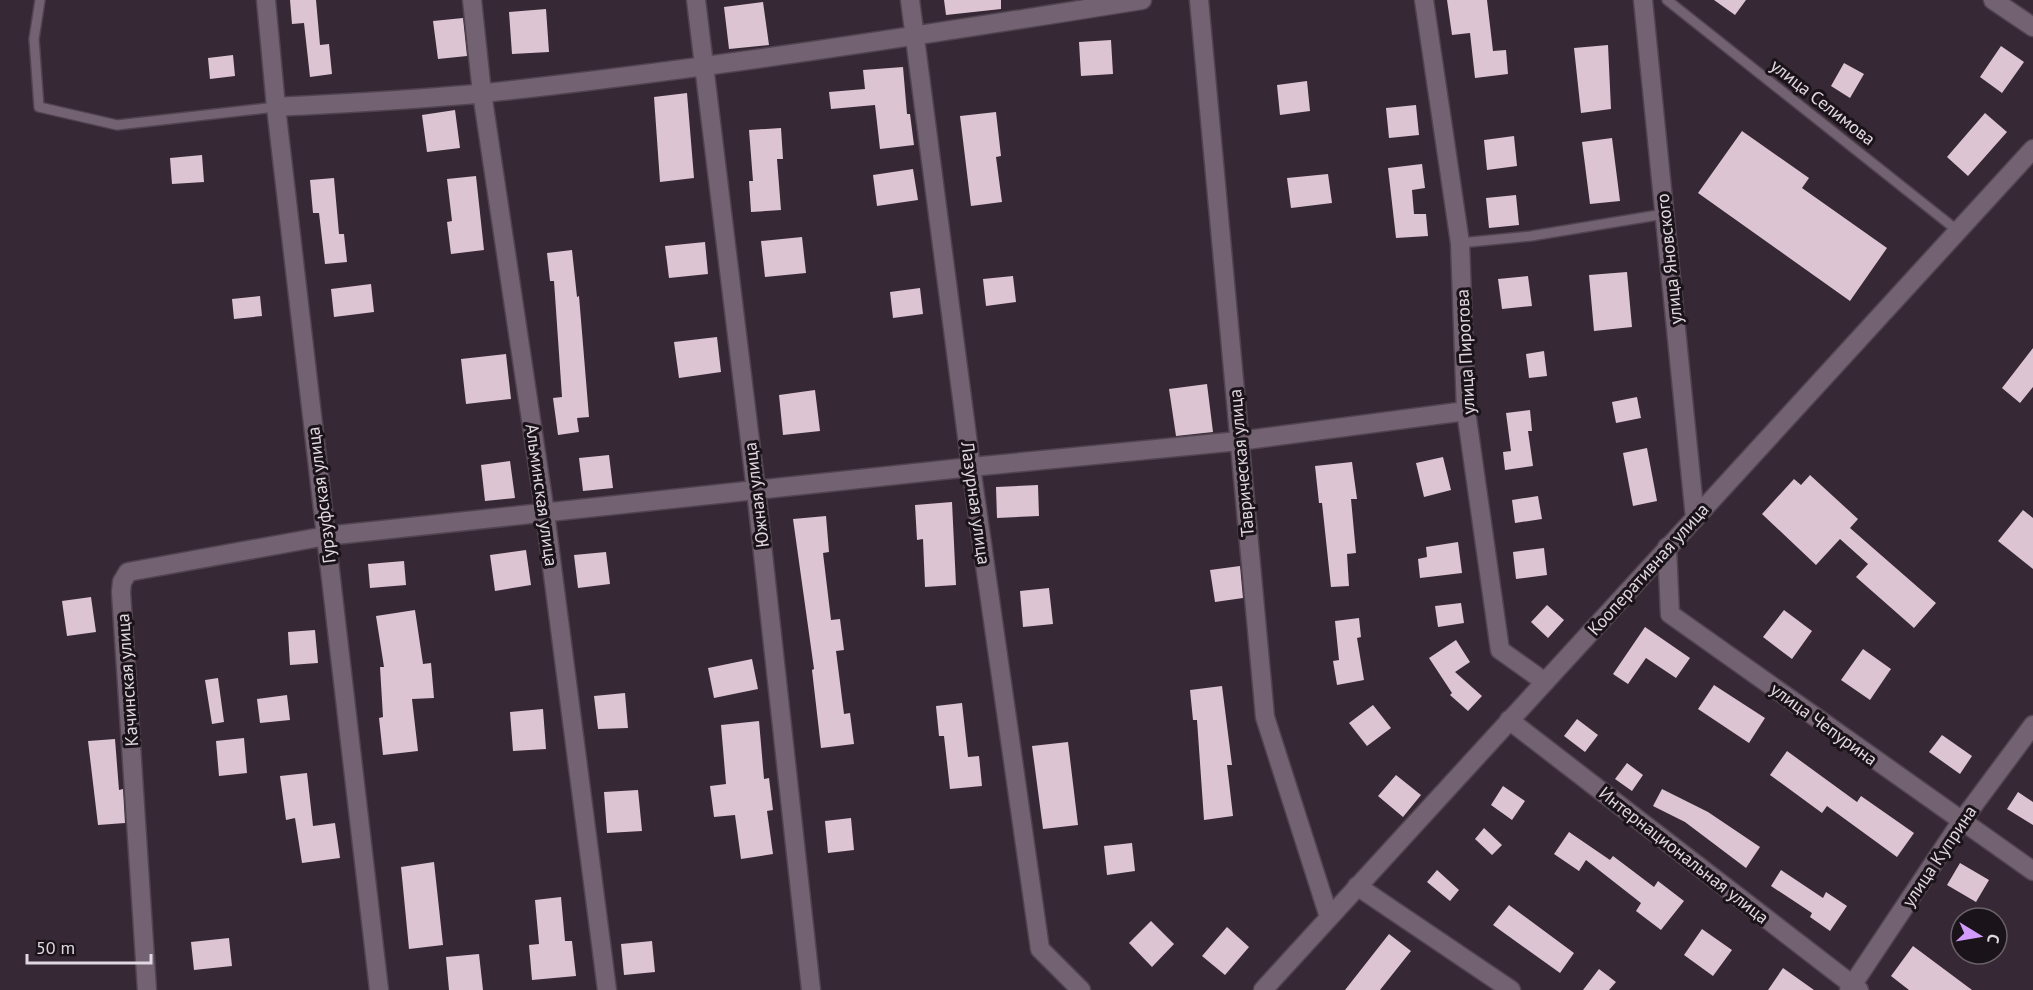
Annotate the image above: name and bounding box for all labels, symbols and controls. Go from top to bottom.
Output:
street label: улица Селимова [1766,54,1880,150]
street label: улица Яновского [1651,192,1687,326]
street label: улица Пирогова [1450,289,1480,415]
street label: Таврическая улица [1223,388,1259,538]
street label: Альминская улица [521,422,563,568]
street label: Гурзуфская улица [301,425,341,565]
street label: Лазурная улица [956,439,996,566]
street label: Южная улица [738,441,774,549]
street label: Кооперативная улица [1582,498,1714,640]
street label: Качинская улица [111,613,143,747]
street label: улица Чепурина [1766,677,1882,771]
street label: Интернациональная улица [1594,781,1774,929]
street label: улица Куприна [1897,801,1981,911]
north arrow [1949,906,2009,966]
scale bar [27,927,152,965]
text: С [1983,933,2004,945]
text: 50 m [36,936,75,959]

